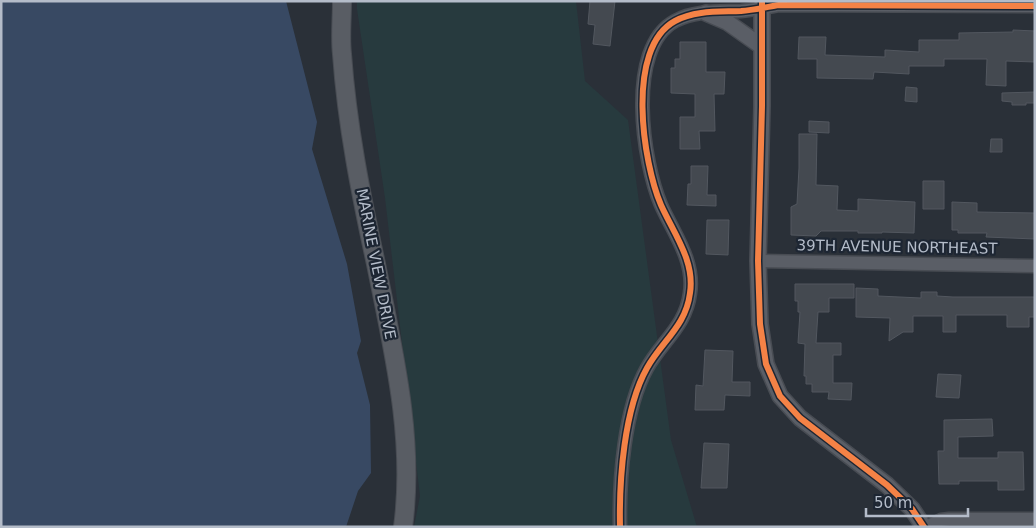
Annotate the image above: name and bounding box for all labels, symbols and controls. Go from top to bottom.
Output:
street label: MARINE VIEW DRIVE [353,187,399,341]
street label: 39TH AVENUE NORTHEAST [796,236,998,258]
scale bar [866,486,968,518]
text: 50 m [874,494,912,512]

